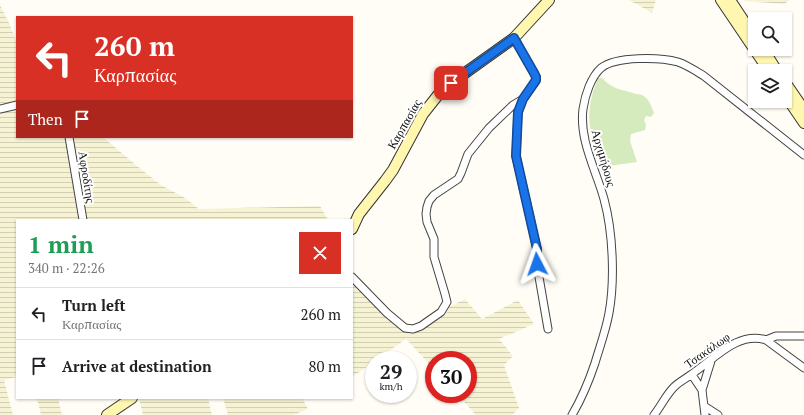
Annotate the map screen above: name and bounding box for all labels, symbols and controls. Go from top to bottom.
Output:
map controls [748,12,792,108]
button: search [748,12,792,56]
text: 260 m [94,27,175,64]
icon: left [28,32,80,84]
text: Καρπασίας [94,63,176,87]
button: layers [748,64,792,108]
pin [434,66,468,100]
icon: arrive [440,72,462,94]
street label: Καρπασίας [384,96,424,152]
icon: arrive [71,108,93,130]
text: Then [28,109,63,129]
street label: Αρχιμήδους [589,128,619,189]
street label: Αφροδίτης [76,150,99,204]
text: 1 min [28,228,94,260]
button: close [299,232,341,274]
position arrow [516,243,558,285]
text: 340 m · 22:26 [28,259,105,277]
text: Turn left [62,295,126,315]
icon: left [28,303,50,325]
text: 260 m [300,304,341,324]
text: Καρπασίας [62,315,121,333]
street label: Τσακάλωφ [681,329,733,371]
speed limit sign: 30 [425,351,477,403]
icon: arrive [28,355,50,377]
text: Arrive at destination [62,356,212,376]
text: 80 m [308,356,341,376]
text: 29 [380,358,402,385]
text: km/h [379,380,403,393]

